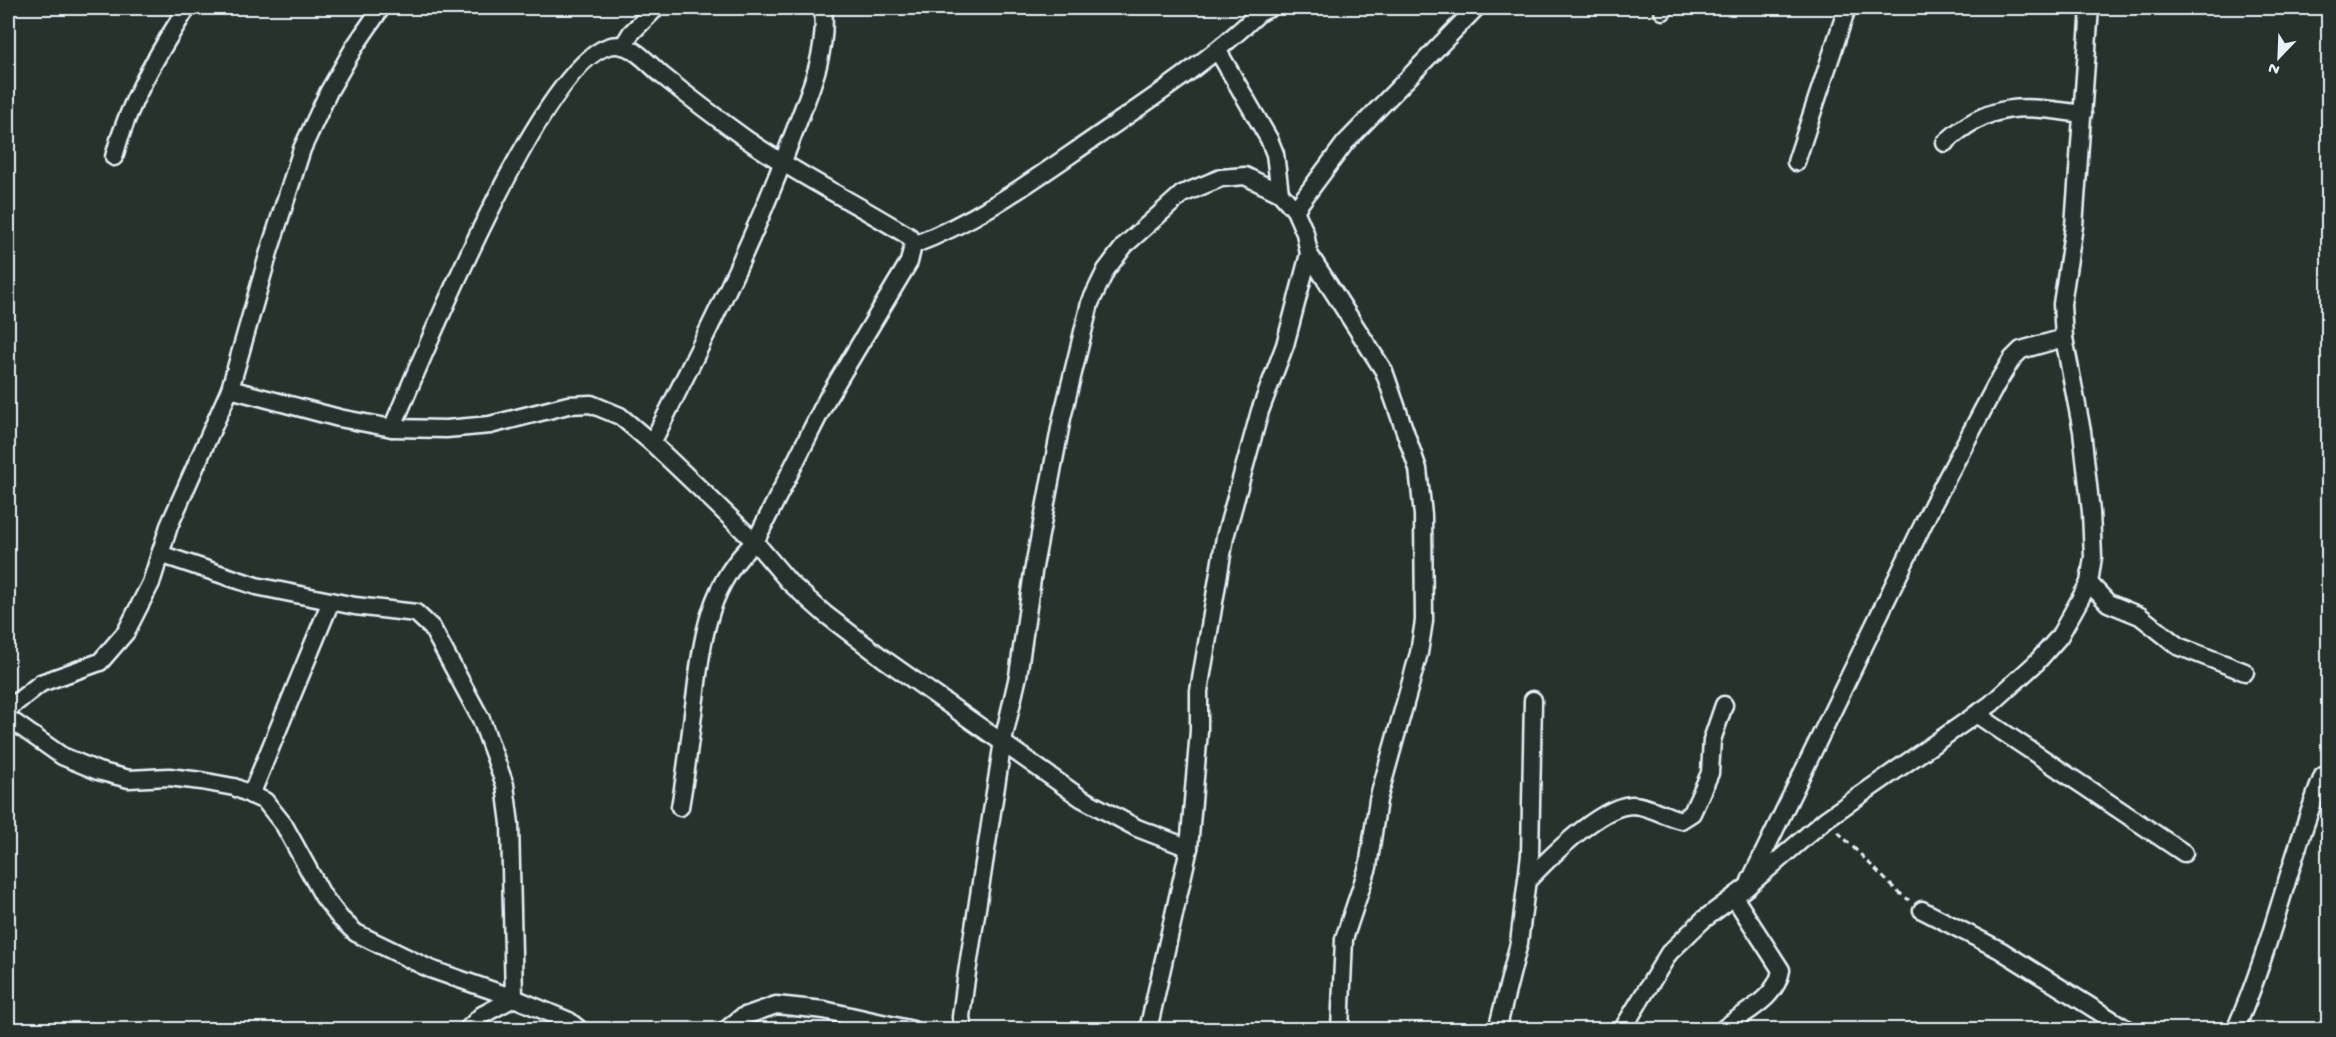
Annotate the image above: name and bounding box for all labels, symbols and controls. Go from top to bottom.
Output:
north arrow [2249,27,2309,87]
text: N [2265,57,2283,78]

